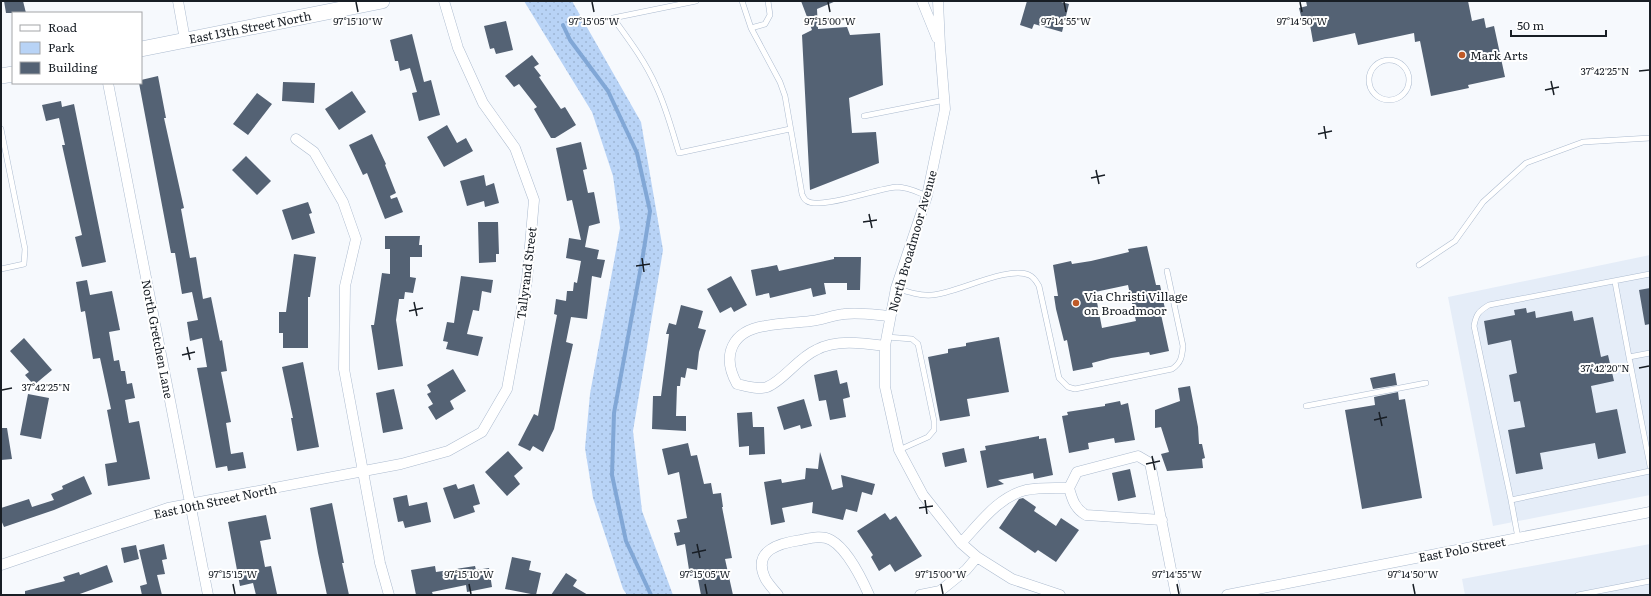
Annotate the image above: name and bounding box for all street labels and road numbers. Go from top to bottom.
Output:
street label: East 13th Street North [187,6,313,48]
street label: North Broadmoor Avenue [883,168,941,314]
street label: Tallyrand Street [511,226,541,320]
street label: North Gretchen Lane [138,278,178,400]
street label: East 10th Street North [152,479,278,523]
street label: East Polo Street [1417,532,1507,566]

